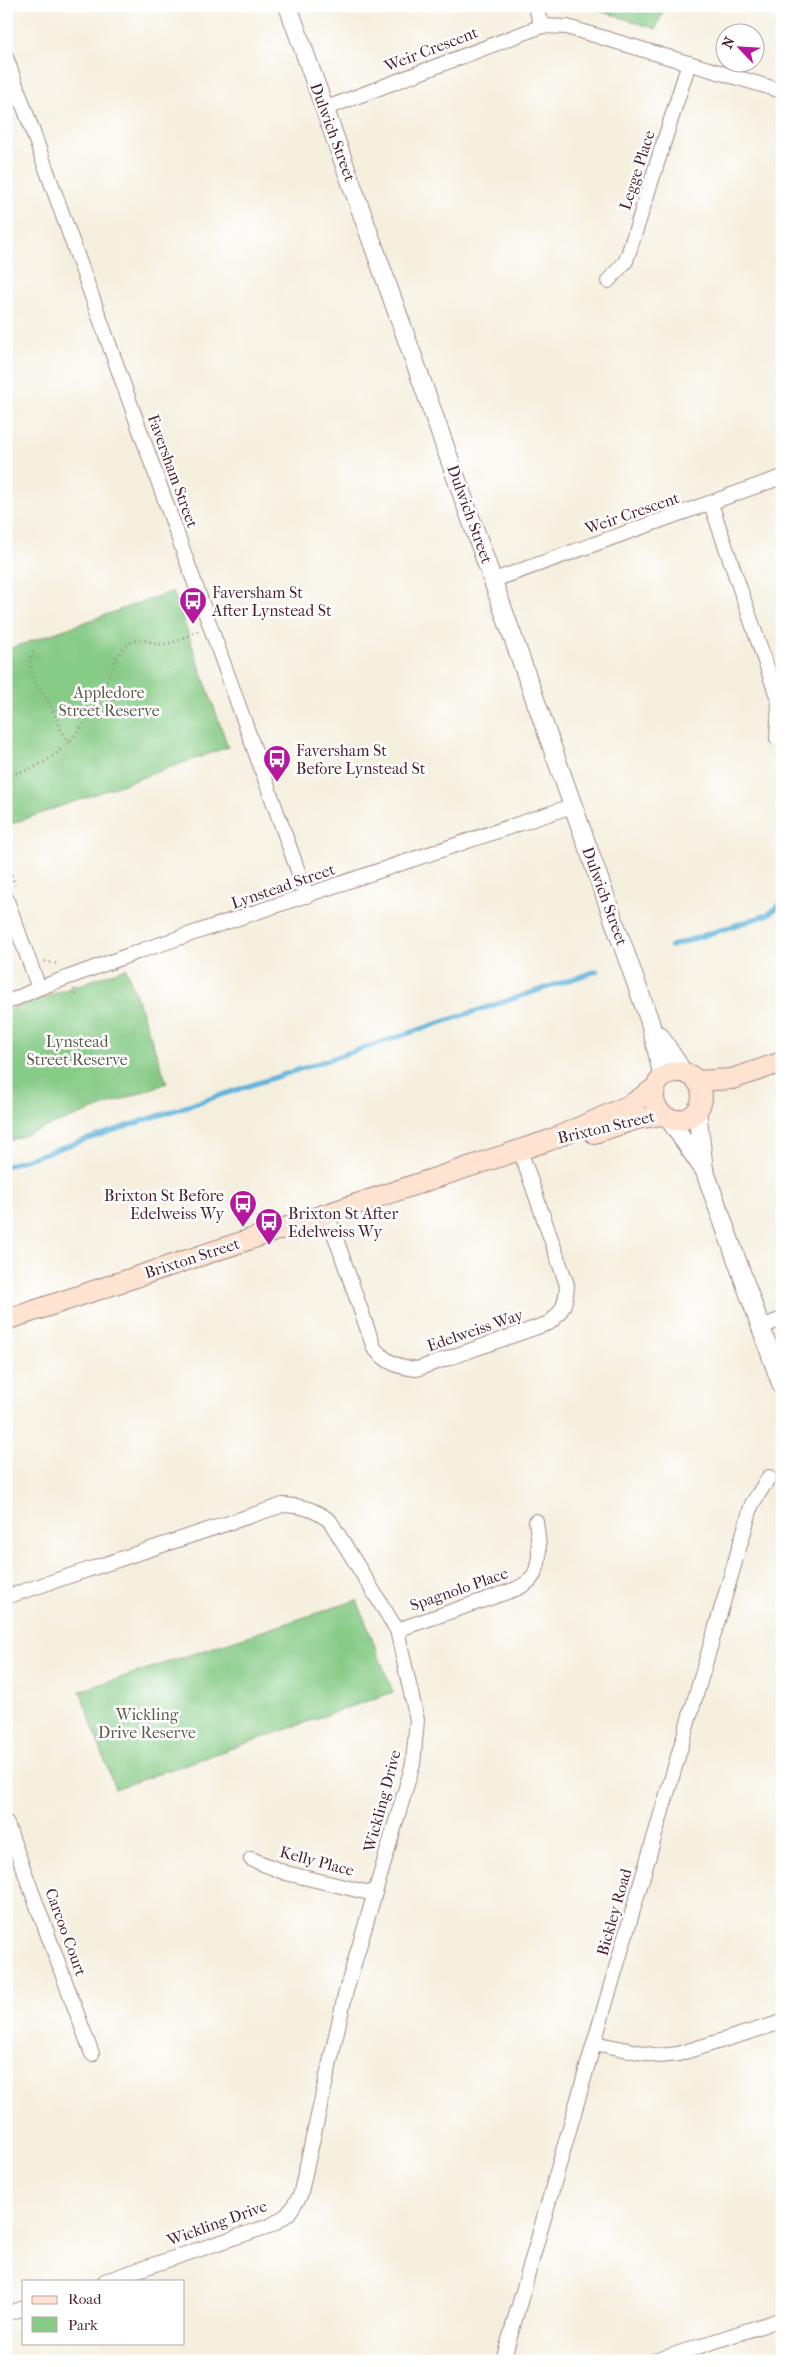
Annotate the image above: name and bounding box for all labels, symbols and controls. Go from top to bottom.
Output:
street label: Weir Crescent [381,22,481,76]
north arrow [716,22,766,72]
text: N [719,34,739,51]
street label: Dulwich Street [306,80,360,184]
street label: Legge Place [615,128,659,212]
street label: Faversham Street [144,412,202,531]
street label: Dulwich Street [443,462,497,566]
street label: Weir Crescent [581,488,682,538]
place label: Faversham St After Lynstead St [211,583,332,620]
bus stop icon: Faversham St After Lynstead St [178,586,208,625]
park label: Appledore Street Reserve [58,683,160,720]
place label: Faversham St Before Lynstead St [296,741,426,778]
bus stop icon: Faversham St Before Lynstead St [262,744,292,783]
street label: Dulwich Street [578,844,632,948]
street label: Lynstead Street [229,859,338,913]
park label: Lynstead Street Reserve [26,1032,128,1069]
street label: Brixton Street [556,1107,657,1147]
place label: Brixton St Before Edelweiss Wy [104,1186,224,1223]
bus stop icon: Brixton St Before Edelweiss Wy [228,1189,258,1228]
place label: Brixton St After Edelweiss Wy [288,1204,398,1241]
bus stop icon: Brixton St After Edelweiss Wy [254,1207,284,1246]
street label: Brixton Street [142,1234,242,1282]
street label: Edelweiss Way [424,1305,526,1355]
street label: Spagnolo Place [407,1563,511,1615]
park label: Wickling Drive Reserve [98,1705,196,1742]
street label: Wickling Drive [359,1748,405,1855]
street label: Kelly Place [278,1842,356,1880]
street label: Bickley Road [592,1866,636,1958]
street label: Carcoo Court [41,1886,91,1979]
street label: Wickling Drive [163,2196,270,2250]
legend [22,2280,185,2344]
text: Road [68,2290,102,2308]
text: Park [68,2316,98,2334]

